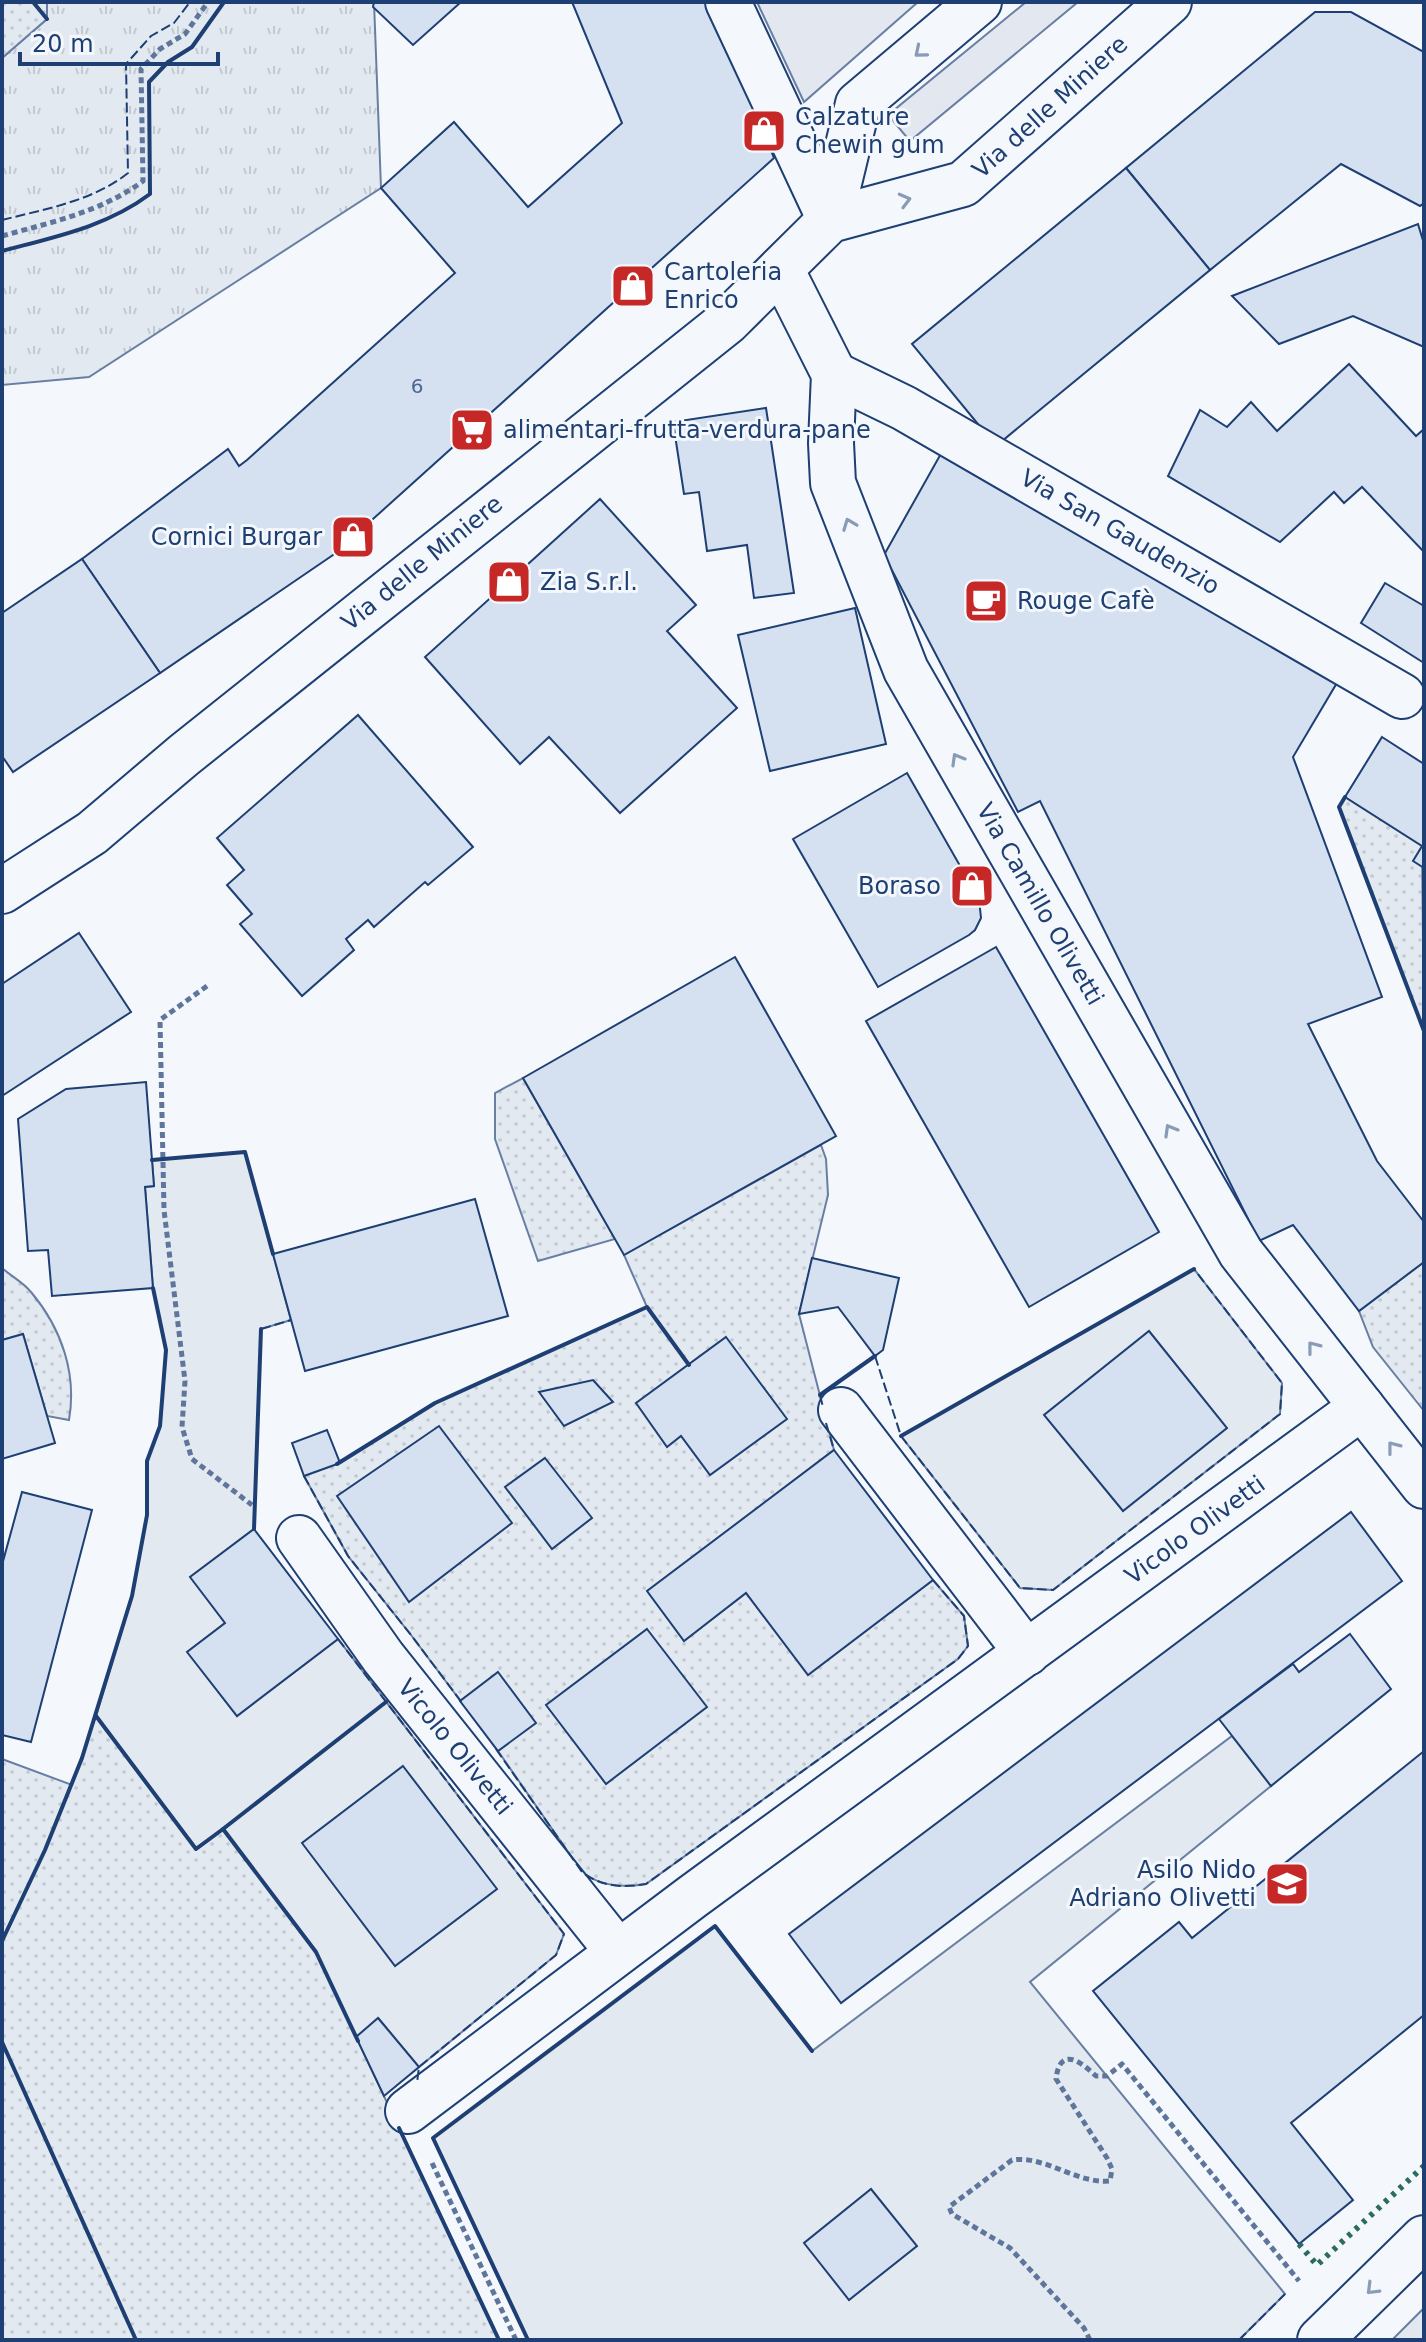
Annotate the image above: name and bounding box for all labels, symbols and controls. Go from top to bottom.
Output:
scale bar [20,16,218,66]
text: 20 m [32,30,94,58]
street label: Via delle Miniere [967,30,1133,184]
one-way arrow [915,42,929,57]
place label: Calzature Chewin gum [795,103,945,159]
shop icon: Calzature Chewin gum [740,107,788,155]
one-way arrow [898,193,912,209]
place label: Cartoleria Enrico [664,258,782,314]
shop icon: Cartoleria Enrico [609,262,657,310]
house number: 6 [411,374,423,398]
supermarket icon: alimentari-frutta-verdura-pane [448,406,496,454]
place label: alimentari-frutta-verdura-pane [503,416,871,444]
street label: Via San Gaudenzio [1015,464,1225,600]
street label: Via delle Miniere [336,490,508,636]
shop icon: Cornici Burgar [329,513,377,561]
one-way arrow [842,518,859,532]
place label: Cornici Burgar [151,523,322,551]
shop icon: Zia S.r.l. [485,558,533,606]
place label: Zia S.r.l. [540,568,638,596]
cafe icon: Rouge Cafè [962,577,1010,625]
place label: Rouge Cafè [1017,587,1155,615]
one-way arrow [951,753,967,768]
street label: Via Camillo Olivetti [971,798,1109,1010]
shop icon: Boraso [948,862,996,910]
place label: Boraso [858,872,941,900]
one-way arrow [1164,1125,1180,1139]
one-way arrow [1309,1341,1323,1356]
one-way arrow [1389,1441,1403,1456]
street label: Vicolo Olivetti [1120,1470,1270,1590]
street label: Vicolo Olivetti [392,1674,518,1820]
place label: Asilo Nido Adriano Olivetti [1069,1856,1256,1912]
school or university icon: Asilo Nido Adriano Olivetti [1263,1860,1311,1908]
one-way arrow [1367,2280,1381,2294]

